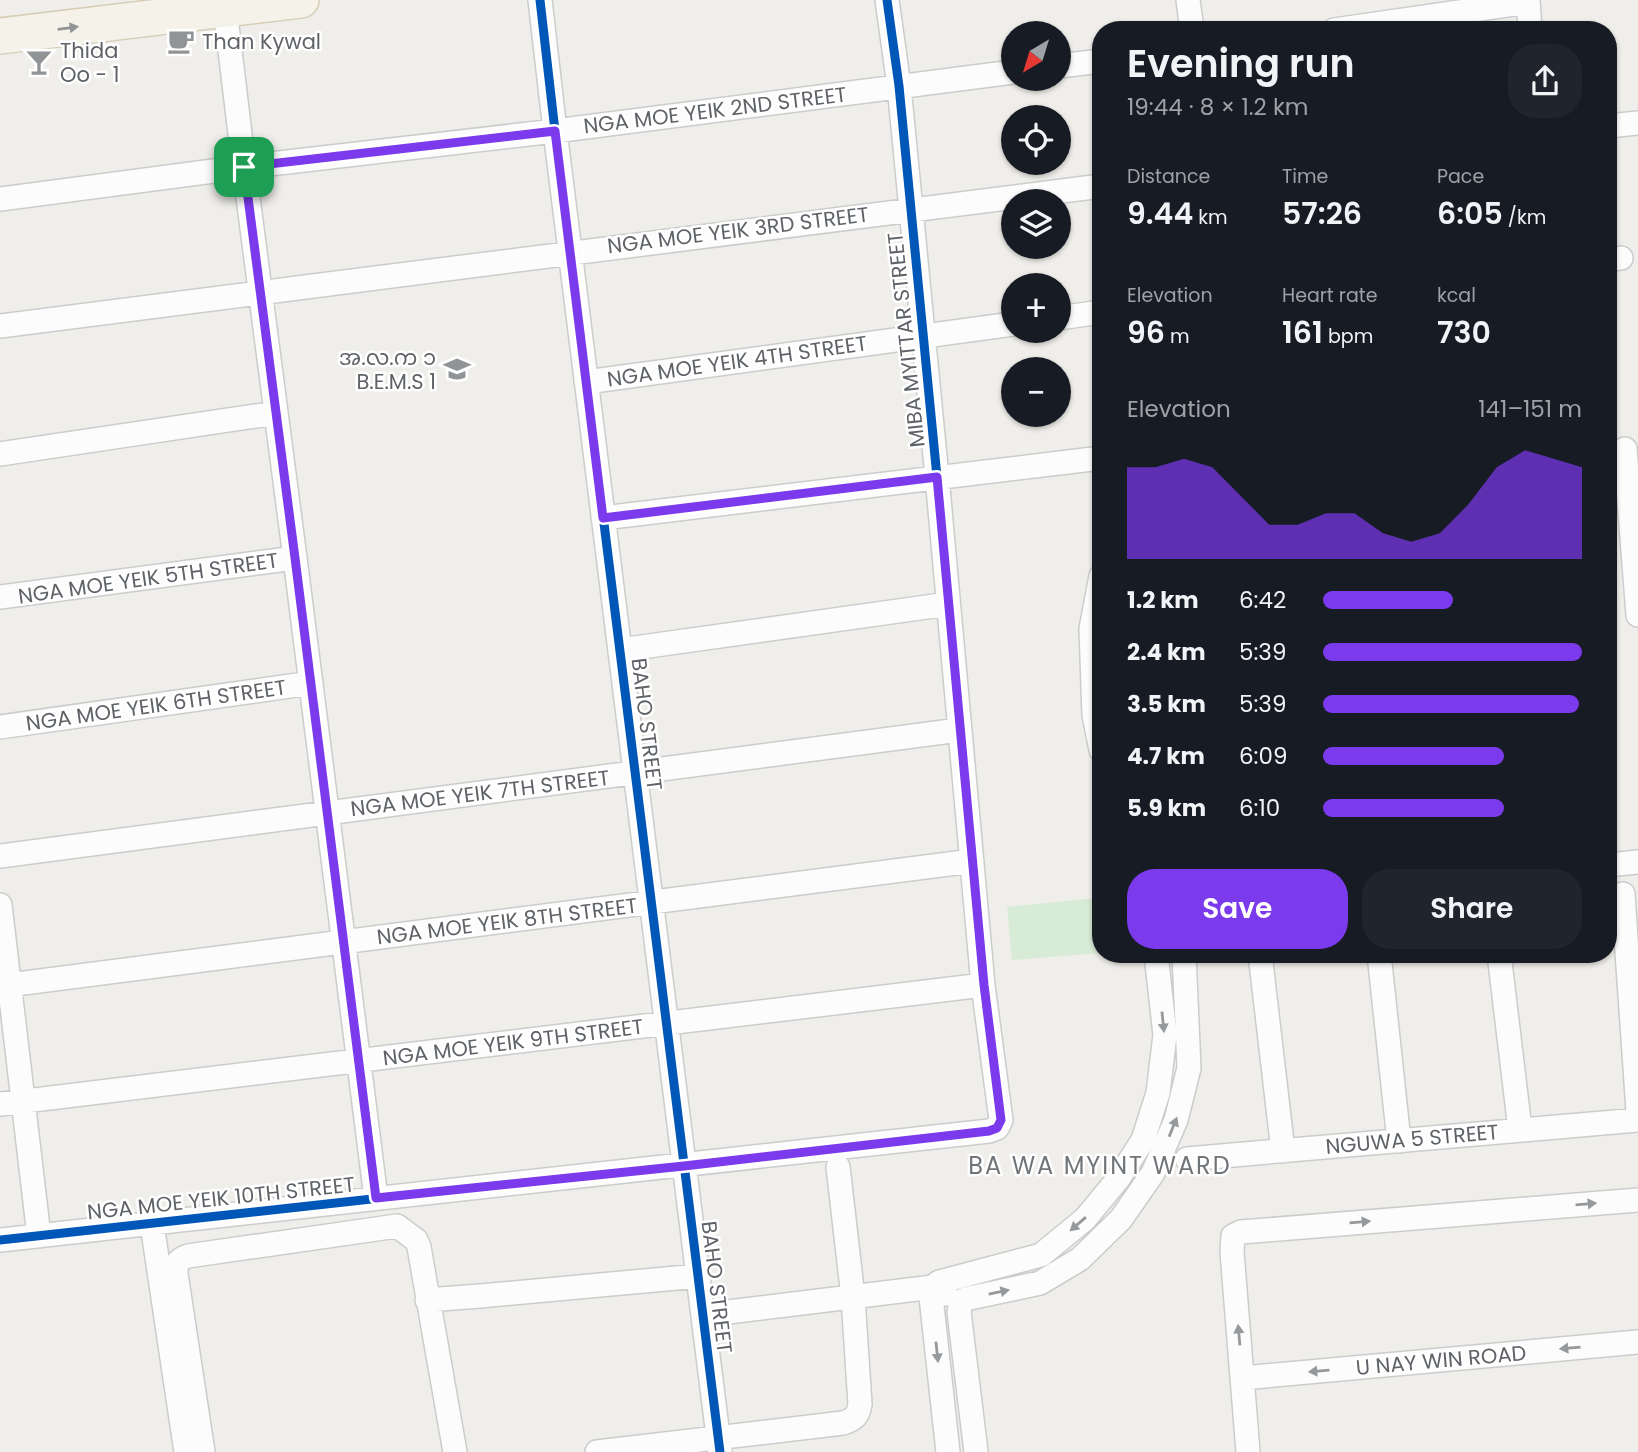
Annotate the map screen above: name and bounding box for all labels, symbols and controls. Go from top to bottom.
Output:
north arrow [1001,21,1071,91]
map controls [1001,21,1071,427]
one-way arrow [57,22,79,33]
cafe icon: Than Kywal [166,26,196,56]
place label: Than Kywal [202,27,321,56]
place label: Thida Oo - 1 [60,36,119,89]
text: Evening run [1127,37,1355,90]
button: share [1508,44,1582,118]
bar icon: Thida Oo - 1 [24,47,54,77]
street label: NGA MOE YEIK 2ND STREET [582,79,848,141]
text: 19:44 · 8 × 1.2 km [1127,91,1309,123]
button: locate [1001,105,1071,175]
pin [214,137,274,197]
icon: arrive [225,148,263,186]
text: Distance [1127,163,1210,190]
text: Time [1282,163,1328,190]
text: Pace [1437,163,1484,190]
button: layers [1001,189,1071,259]
text: 9.44 [1127,192,1193,235]
text: 57:26 [1282,192,1362,235]
text: 6:05 [1437,192,1503,235]
street label: NGA MOE YEIK 3RD STREET [606,200,870,260]
text: km [1193,204,1228,231]
text: /km [1503,204,1546,231]
street label: MIBA MYITTAR STREET [880,231,932,449]
button: + [1001,273,1071,343]
text: Elevation [1127,282,1213,309]
text: Heart rate [1282,282,1377,309]
text: kcal [1437,282,1476,309]
text: 96 [1127,311,1165,354]
text: 161 [1282,311,1323,354]
text: 730 [1437,311,1491,354]
text: m [1165,323,1190,350]
text: bpm [1323,323,1373,350]
street label: NGA MOE YEIK 4TH STREET [605,328,869,394]
place label: အ.လ.က ၁ B.E.M.S 1 [339,343,436,396]
school or university icon: အ.လ.က ၁ B.E.M.S 1 [442,354,472,384]
button: − [1001,357,1071,427]
text: Elevation [1127,393,1231,425]
text: 141–151 m [1478,393,1582,425]
street label: NGA MOE YEIK 5TH STREET [16,545,280,611]
text: 1.2 km [1127,584,1199,616]
text: 6:42 [1239,584,1286,616]
text: 2.4 km [1127,636,1206,668]
text: 5:39 [1239,636,1286,668]
street label: BAHO STREET [625,656,669,792]
street label: NGA MOE YEIK 6TH STREET [24,672,288,738]
text: 3.5 km [1127,688,1206,720]
text: 5:39 [1239,688,1286,720]
text: 4.7 km [1127,740,1205,772]
text: 6:09 [1239,740,1287,772]
street label: NGA MOE YEIK 7TH STREET [349,763,611,823]
text: 5.9 km [1127,792,1206,824]
text: 6:10 [1239,792,1280,824]
button: Save [1127,869,1348,949]
button: Share [1362,869,1582,949]
street label: NGA MOE YEIK 8TH STREET [375,891,639,951]
one-way arrow [1158,1011,1169,1033]
street label: NGA MOE YEIK 9TH STREET [381,1012,645,1072]
one-way arrow [1167,1116,1178,1137]
street label: NGUWA 5 STREET [1324,1117,1500,1161]
district label: BA WA MYINT WARD [968,1149,1232,1182]
street label: NGA MOE YEIK 10TH STREET [86,1170,356,1226]
one-way arrow [1576,1198,1598,1209]
one-way arrow [1069,1216,1087,1232]
one-way arrow [1349,1217,1371,1228]
street label: BAHO STREET [695,1219,739,1355]
one-way arrow [988,1286,1010,1297]
one-way arrow [1233,1324,1244,1346]
street label: U NAY WIN ROAD [1355,1338,1527,1382]
one-way arrow [932,1341,943,1363]
one-way arrow [1559,1343,1581,1354]
one-way arrow [1308,1366,1330,1377]

